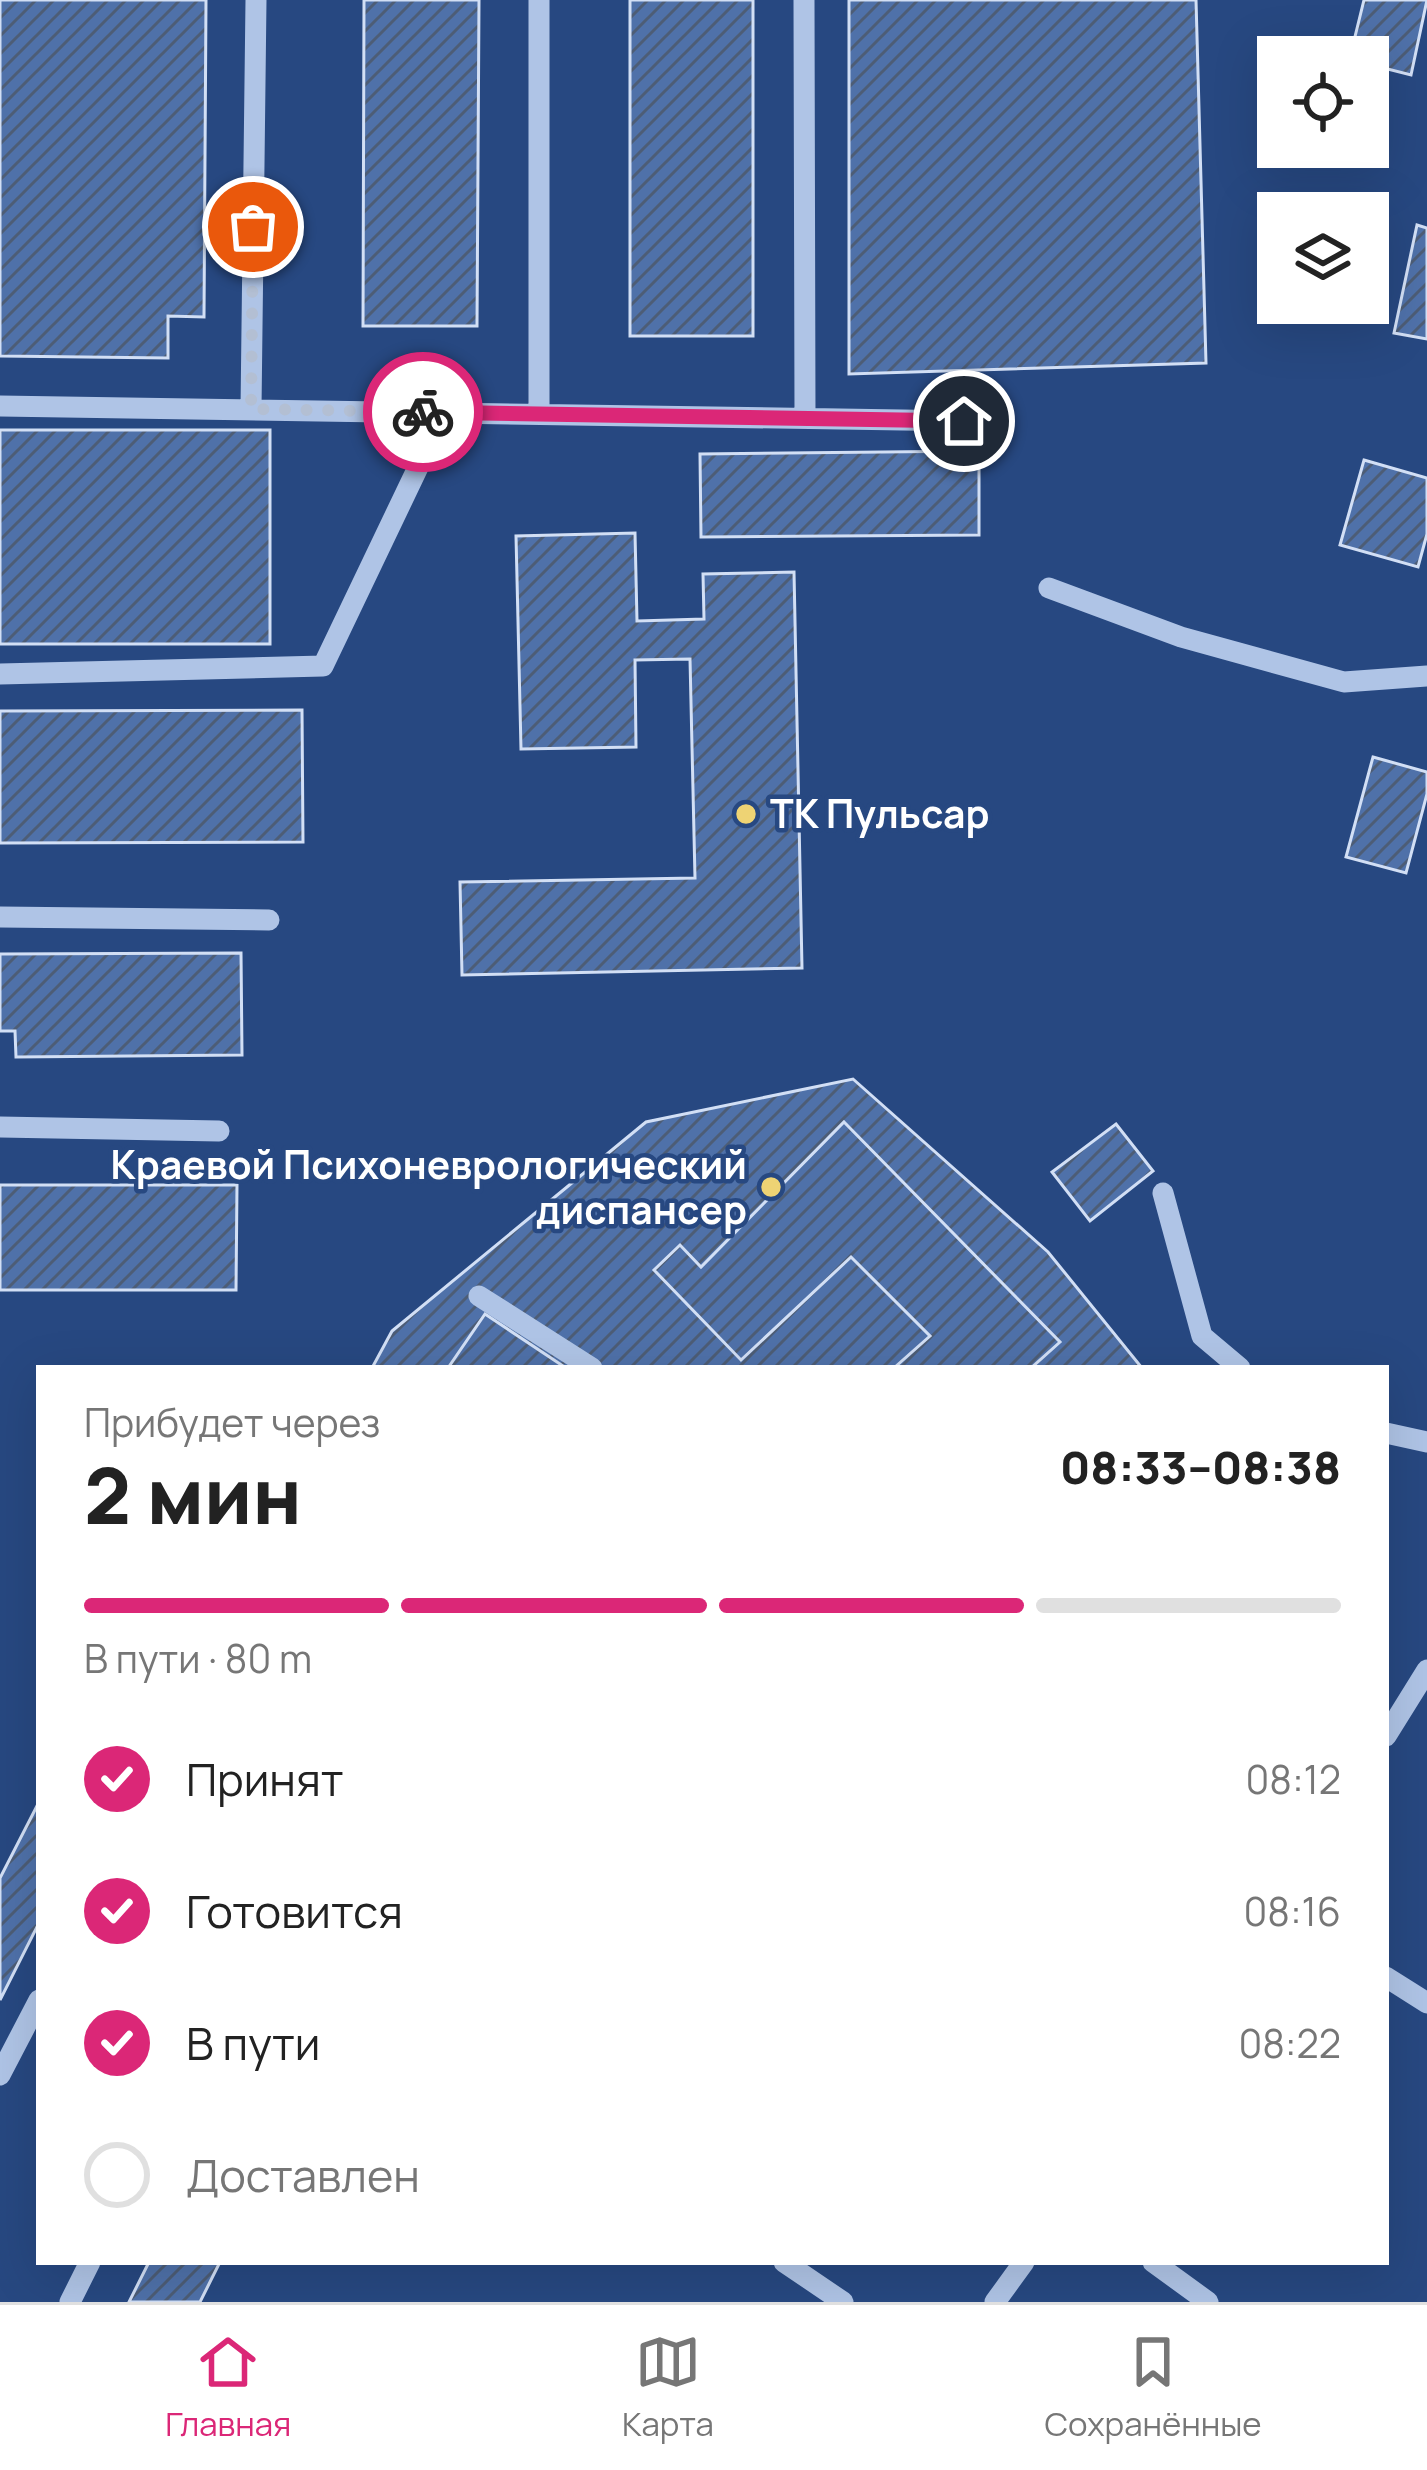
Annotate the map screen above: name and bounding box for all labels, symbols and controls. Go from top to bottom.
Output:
map controls [1257,36,1389,324]
button: locate [1257,36,1389,168]
pin [202,176,304,278]
button: layers [1257,192,1389,324]
icon: bag [220,194,286,260]
courier [363,352,483,472]
pin [913,370,1015,472]
icon: bike [390,379,456,445]
icon: home [931,388,997,454]
place label: ТК Пульсар [770,786,990,840]
marker: ТК Пульсар [733,801,759,827]
place label: Краевой Психоневрологический диспансер [110,1137,747,1236]
marker: Краевой Психоневрологический диспансер [758,1174,784,1200]
text: Прибудет через [84,1395,380,1449]
text: 08:33–08:38 [1060,1436,1341,1498]
text: 2 мин [84,1441,302,1547]
text: В пути · 80 m [84,1631,312,1685]
icon: check [84,1746,150,1812]
text: Принят [186,1748,344,1810]
text: 08:12 [1245,1752,1341,1806]
icon: check [84,1878,150,1944]
text: Готовится [186,1880,403,1942]
text: 08:16 [1243,1884,1341,1938]
icon: check [84,2010,150,2076]
text: В пути [186,2012,320,2074]
text: 08:22 [1238,2016,1341,2070]
text: Доставлен [186,2144,420,2206]
tab: Главная [165,2329,291,2446]
tab: Карта [622,2329,714,2446]
tab: Сохранённые [1044,2329,1262,2446]

